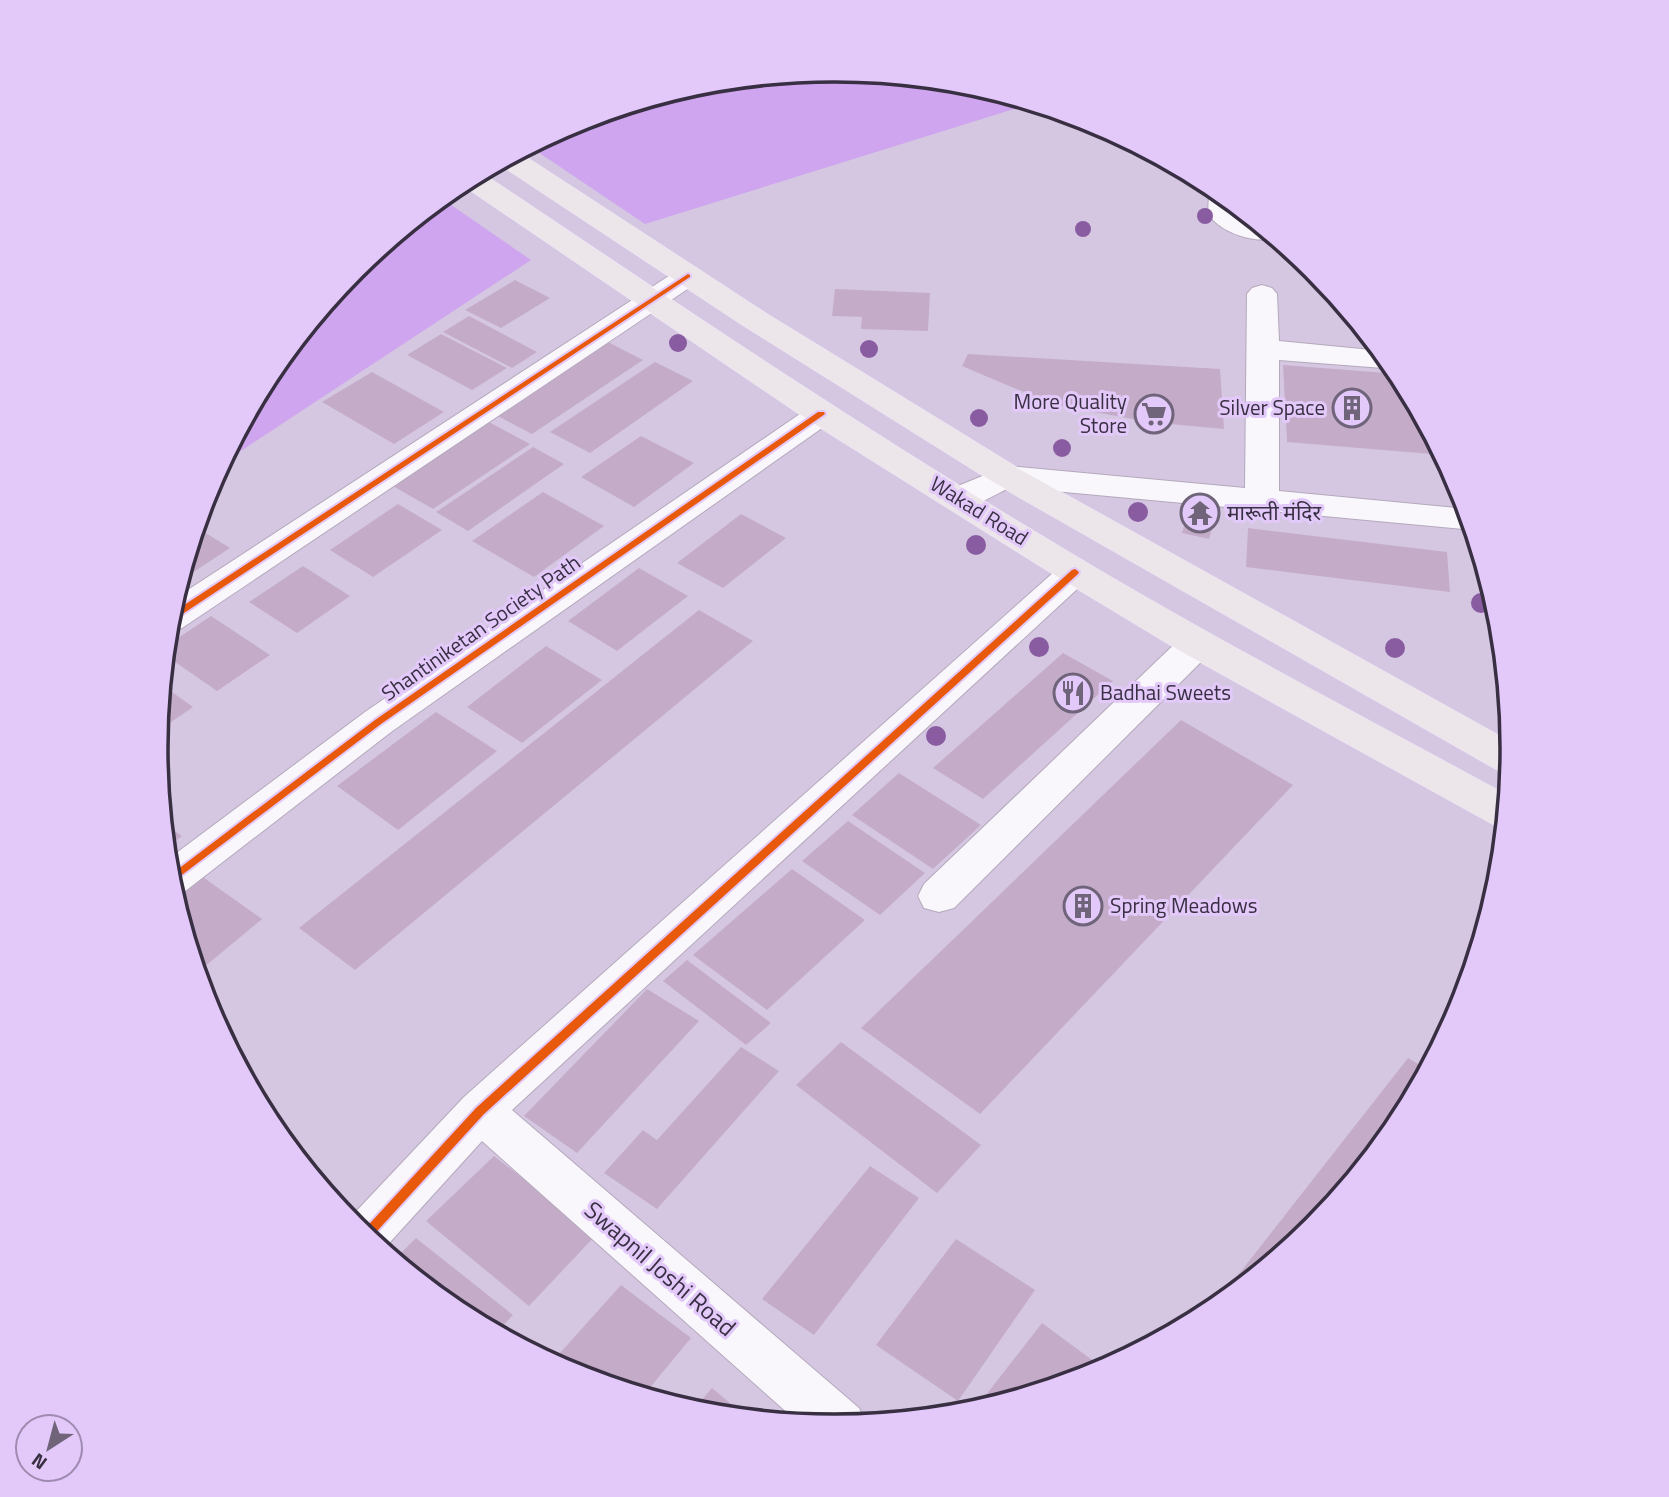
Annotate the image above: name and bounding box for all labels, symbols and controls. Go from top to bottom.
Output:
place label: More Quality Store [1014,385,1127,441]
building icon: Silver Space [1331,387,1373,429]
place label: Silver Space [1219,391,1325,423]
supermarket icon: More Quality Store [1133,393,1175,435]
street label: Wakad Road [924,467,1035,553]
temple icon: मारूती मंदिर [1179,492,1221,534]
place label: मारूती मंदिर [1227,496,1321,528]
street label: Shantiniketan Society Path [374,546,587,708]
restaurant icon: Badhai Sweets [1052,672,1094,714]
place label: Badhai Sweets [1100,676,1231,708]
building icon: Spring Meadows [1062,885,1104,927]
place label: Spring Meadows [1110,889,1257,921]
street label: Swapnil Joshi Road [577,1192,744,1344]
north arrow [14,1413,84,1483]
text: N [25,1447,53,1478]

